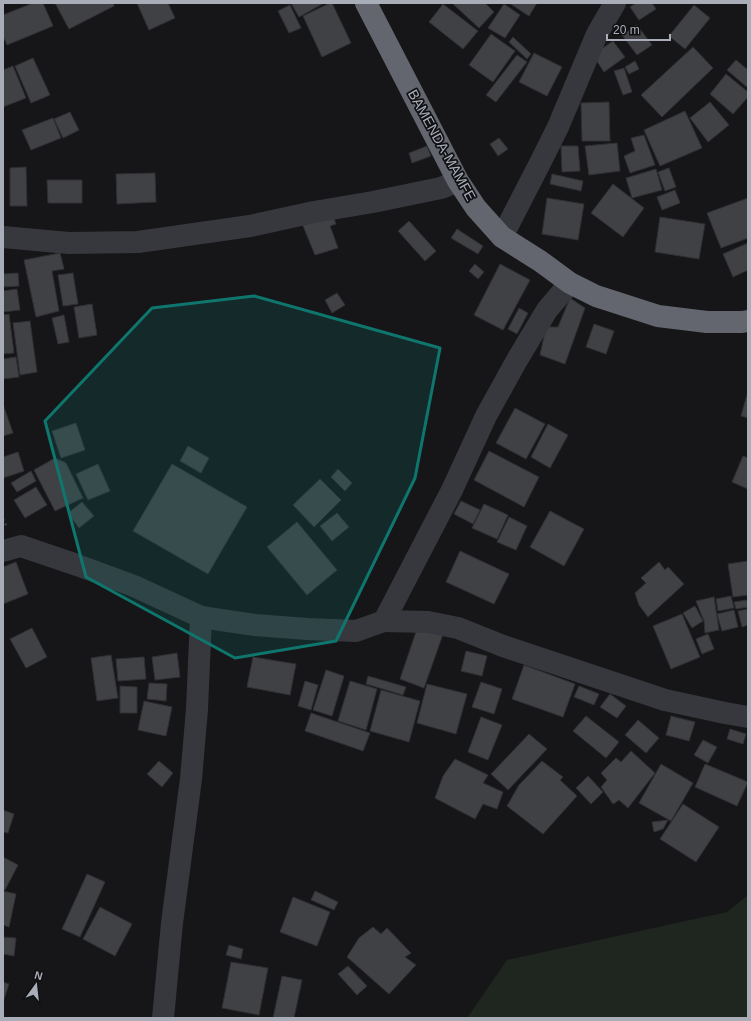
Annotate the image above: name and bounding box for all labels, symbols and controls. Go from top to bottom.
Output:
scale bar [607,16,670,42]
text: 20 m [613,23,640,37]
street label: BAMENDA-MAMFE [405,87,479,203]
north arrow [16,965,56,1005]
text: N [33,969,44,982]

